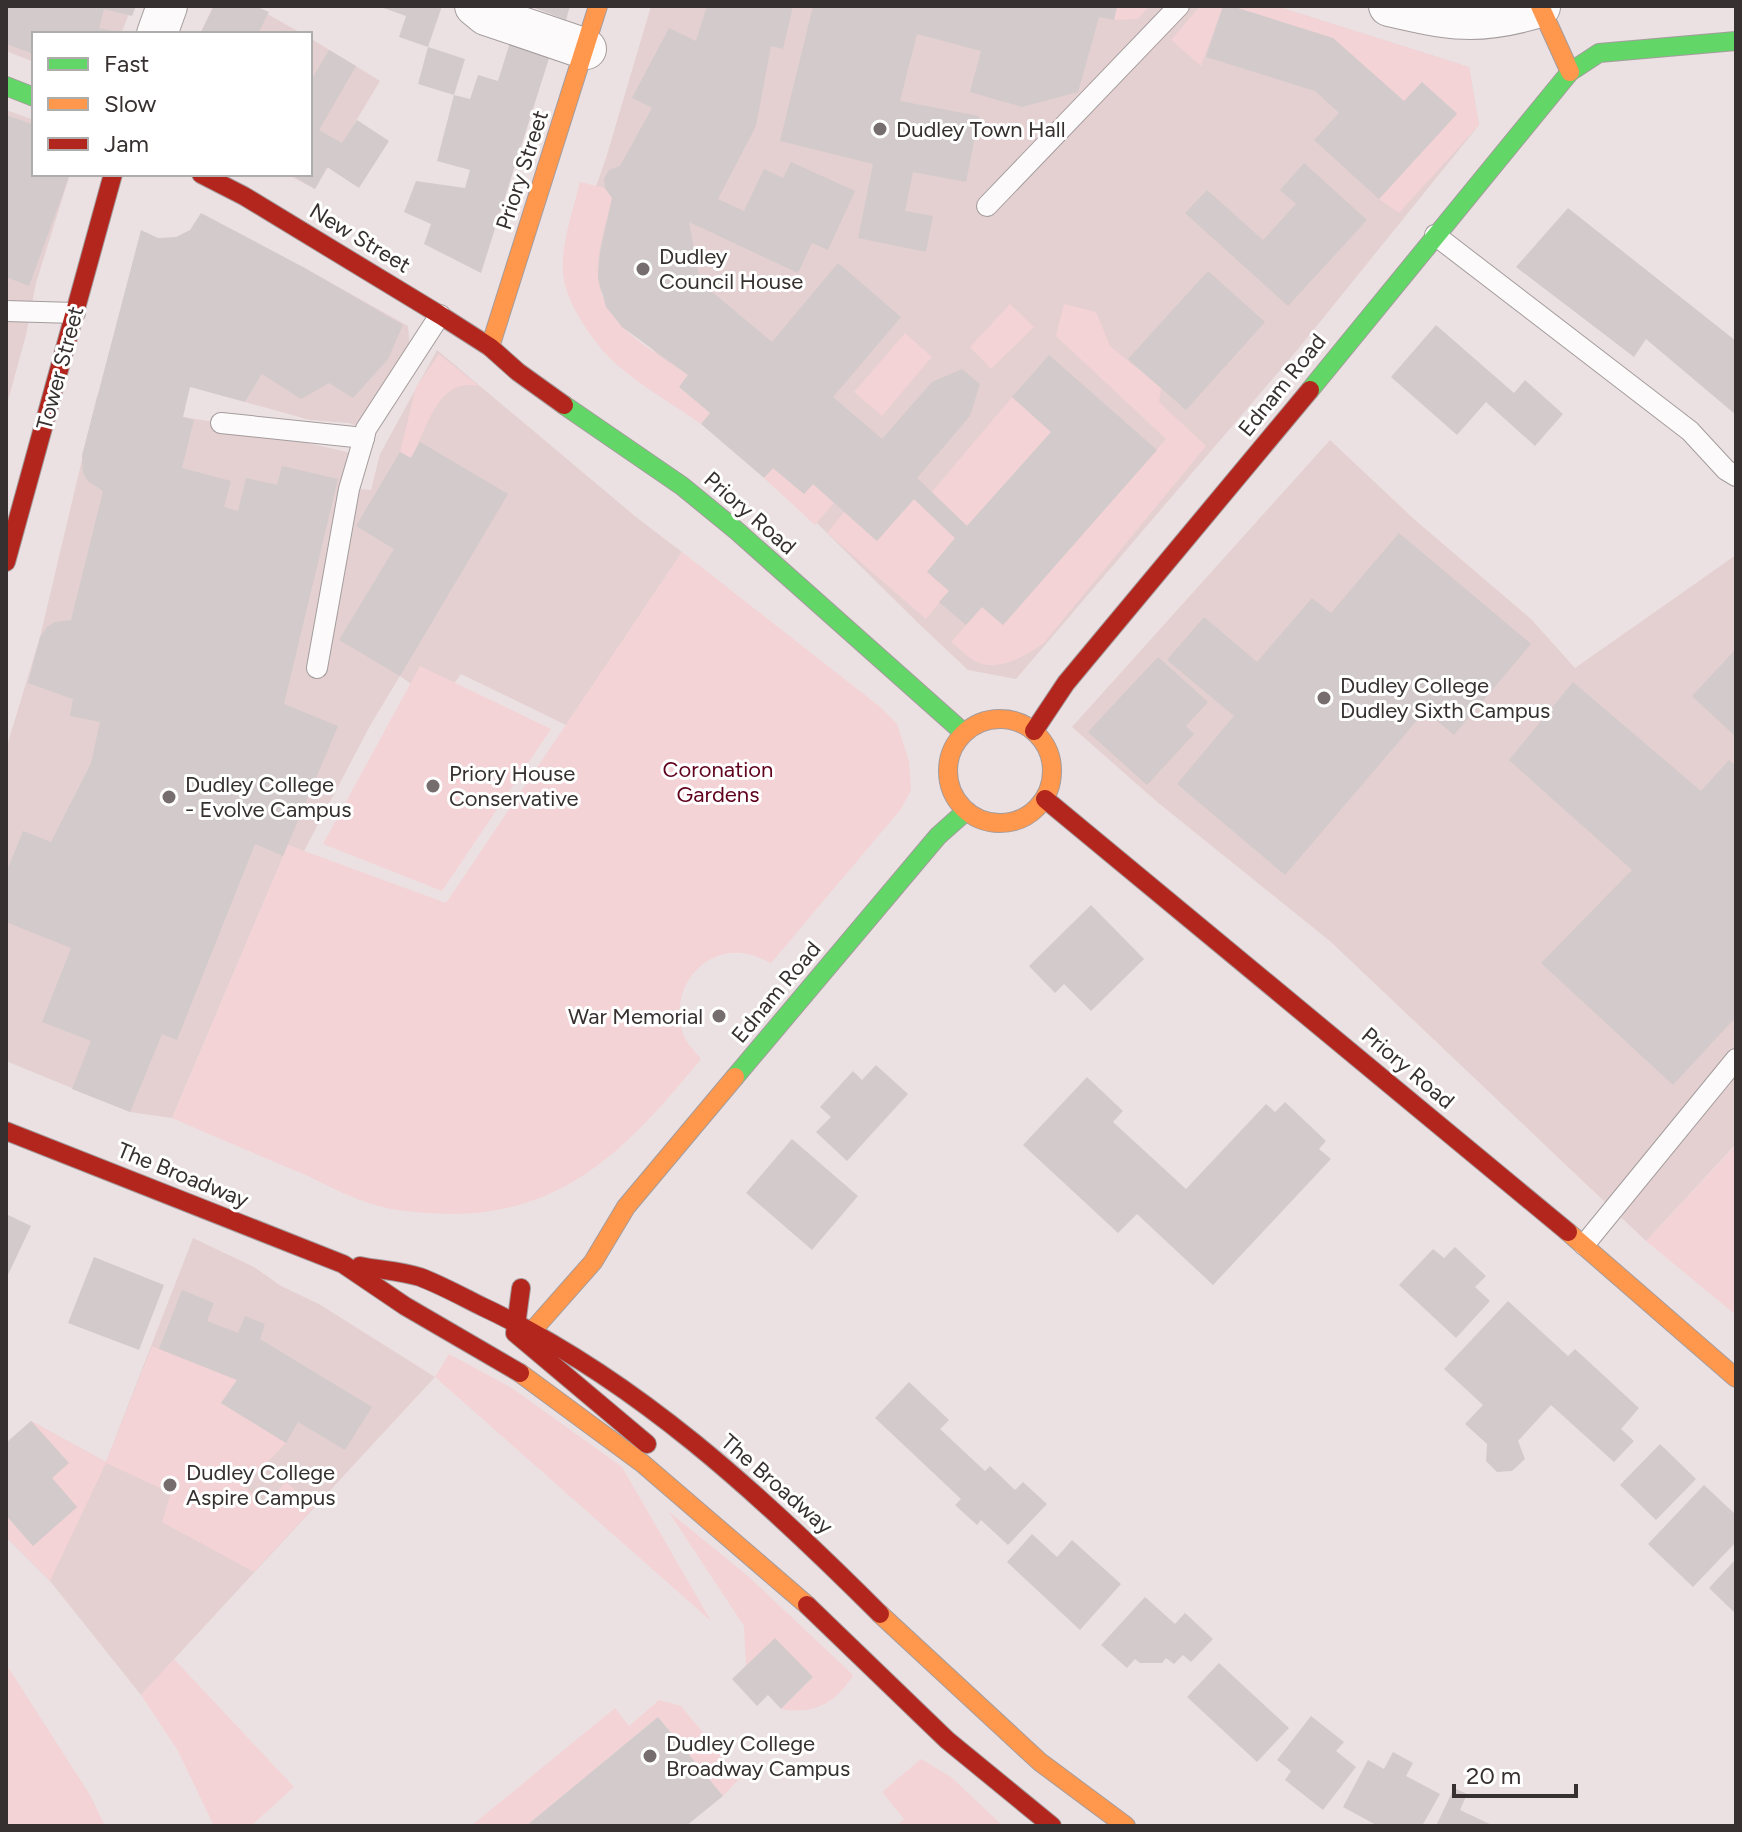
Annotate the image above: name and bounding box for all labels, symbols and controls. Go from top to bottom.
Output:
legend [32,32,312,176]
text: Fast [104,49,149,78]
text: Slow [104,89,157,118]
street label: Priory Street [490,107,554,233]
place label: Dudley Town Hall [896,116,1066,143]
marker: Dudley Town Hall [871,120,889,138]
text: Jam [104,129,149,158]
street label: New Street [305,197,415,279]
place label: Dudley Council House [659,243,803,295]
marker: Dudley Council House [634,260,652,278]
street label: Tower Street [31,303,89,433]
street label: Ednam Road [1232,328,1332,442]
street label: Priory Road [698,466,802,560]
place label: Dudley College Dudley Sixth Campus [1340,672,1550,724]
marker: Dudley College Dudley Sixth Campus [1315,689,1333,707]
park label: Coronation Gardens [663,756,773,808]
place label: Priory House Conservative [449,760,579,812]
place label: Dudley College - Evolve Campus [185,771,351,823]
marker: Priory House Conservative [424,777,442,795]
marker: Dudley College - Evolve Campus [160,788,178,806]
street label: Ednam Road [726,936,826,1048]
place label: War Memorial [568,1003,703,1030]
marker: War Memorial [710,1007,728,1025]
street label: Priory Road [1356,1021,1460,1115]
street label: The Broadway [113,1136,253,1214]
street label: The Broadway [716,1428,839,1540]
place label: Dudley College Aspire Campus [186,1459,335,1511]
marker: Dudley College Aspire Campus [161,1476,179,1494]
place label: Dudley College Broadway Campus [666,1730,850,1782]
marker: Dudley College Broadway Campus [641,1747,659,1765]
scale bar [1454,1748,1576,1798]
text: 20 m [1466,1761,1521,1790]

